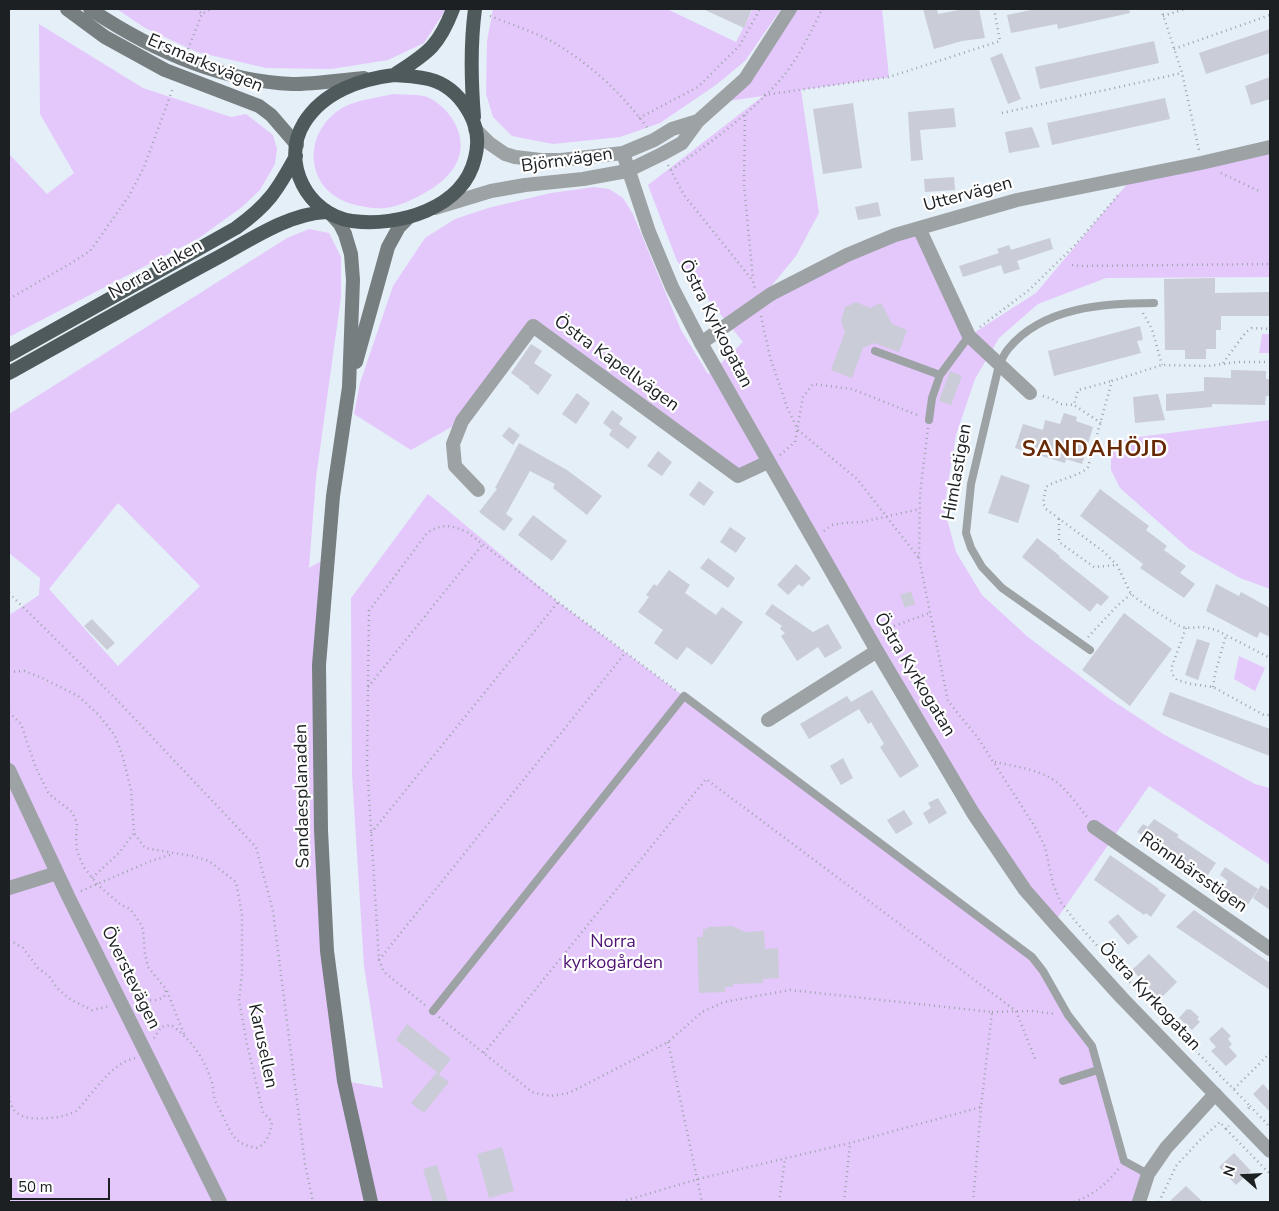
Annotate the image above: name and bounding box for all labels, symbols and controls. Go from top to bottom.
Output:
street label: Ersmarksvägen [144,30,266,98]
street label: Björnvägen [520,144,614,178]
street label: Uttervägen [921,173,1015,217]
street label: Norra länken [105,235,207,305]
street label: Östra Kyrkogatan [673,256,757,392]
street label: Östra Kapellvägen [549,311,683,417]
street label: Himlastigen [939,422,977,522]
district label: SANDAHÖJD [1021,438,1169,464]
street label: Östra Kyrkogatan [869,609,959,741]
street label: Sandaesplanaden [291,724,315,868]
street label: Rönnbärsstigen [1135,828,1251,918]
street label: Överstevägen [96,923,164,1033]
park label: Norra kyrkogården [563,932,663,974]
street label: Östra Kyrkogatan [1093,938,1205,1056]
street label: Karusellen [243,1002,281,1090]
north arrow [1219,1151,1269,1201]
text: N [1219,1163,1240,1179]
scale bar [12,1168,112,1200]
text: 50 m [18,1177,53,1197]

